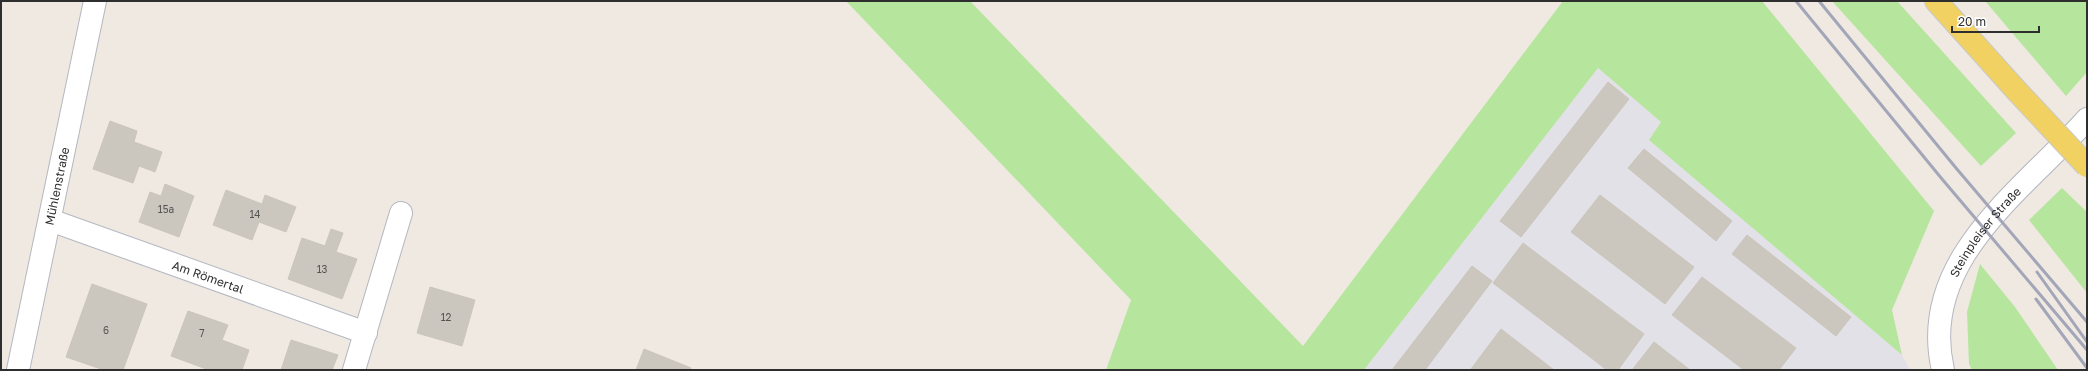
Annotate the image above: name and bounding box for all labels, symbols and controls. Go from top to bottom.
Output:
scale bar [1952,8,2039,34]
text: 20 m [1958,14,1986,29]
street label: Mühlenstraße [41,145,72,226]
street label: Steinpleiser Straße [1946,184,2024,279]
house number: 15a [158,203,174,215]
house number: 14 [250,208,260,220]
street label: Am Römertal [170,257,246,296]
house number: 13 [317,263,327,275]
house number: 12 [441,311,452,323]
house number: 6 [103,324,109,336]
house number: 7 [199,327,205,339]

